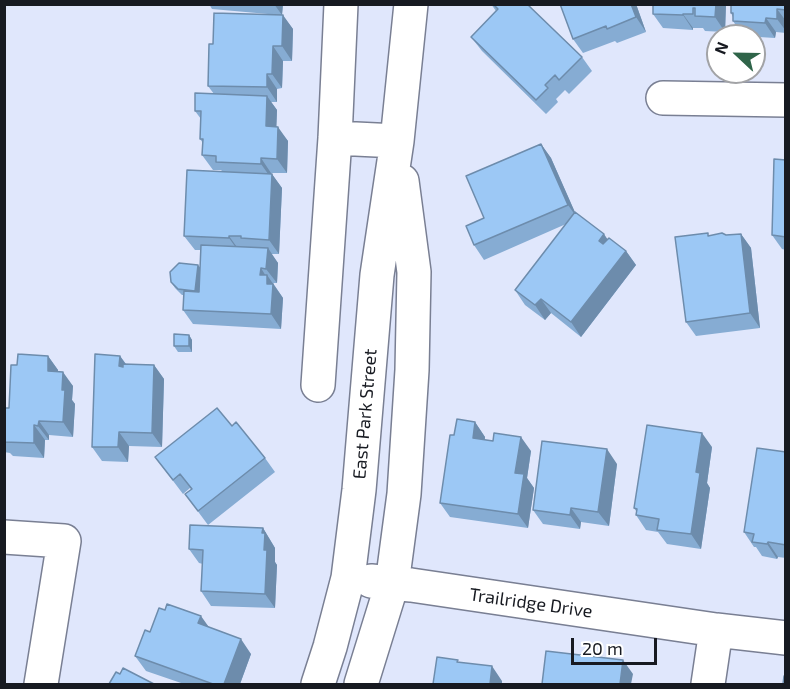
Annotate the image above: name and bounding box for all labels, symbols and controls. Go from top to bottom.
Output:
north arrow [706,24,766,84]
text: N [710,39,732,57]
street label: East Park Street [349,348,381,480]
street label: Trailridge Drive [468,584,594,622]
scale bar [574,626,660,664]
text: 20 m [582,637,623,659]

